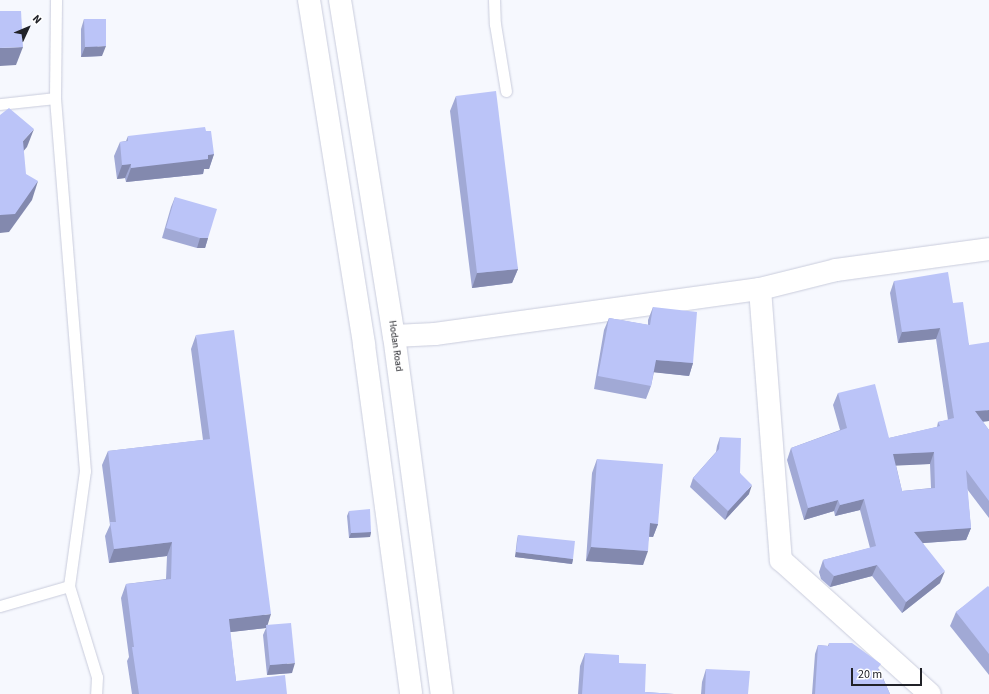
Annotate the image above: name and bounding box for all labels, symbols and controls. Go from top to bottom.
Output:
north arrow [8,8,48,48]
text: N [29,11,45,27]
street label: Hodan Road [385,320,405,372]
scale bar [853,660,924,686]
text: 20 m [858,666,882,683]

